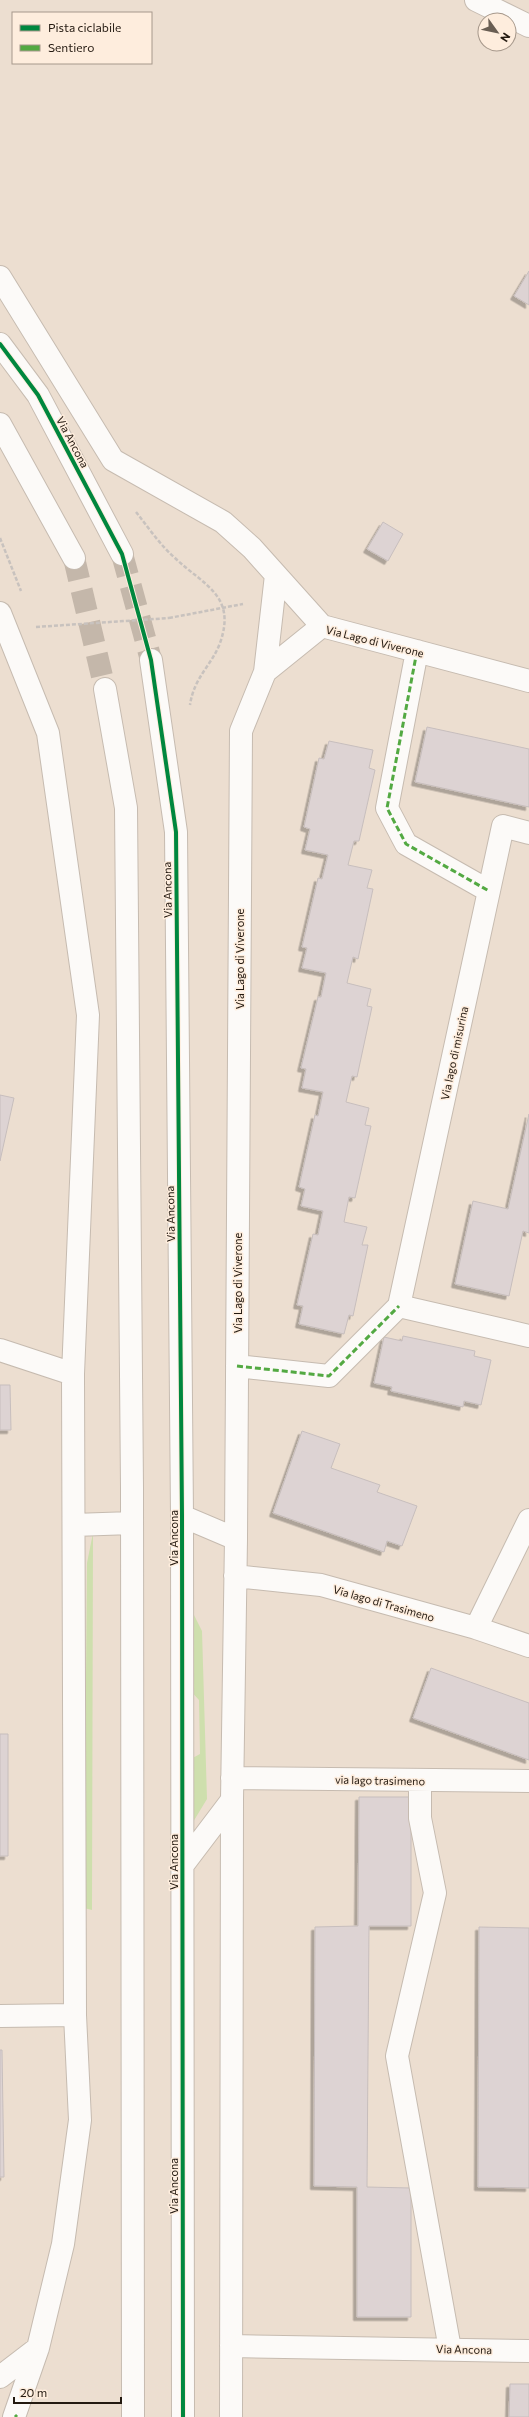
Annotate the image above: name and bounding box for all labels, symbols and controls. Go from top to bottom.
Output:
legend [12,12,152,64]
north arrow [477,12,517,52]
text: Pista ciclabile [48,20,121,34]
text: N [498,31,514,45]
text: Sentiero [48,40,94,54]
street label: Via Ancona [54,414,92,470]
street label: Via Lago di Viverone [325,623,426,660]
street label: Via Ancona [160,862,174,918]
street label: Via Lago di Viverone [233,908,246,1009]
street label: Via lago di misurina [438,1005,470,1101]
street label: Via Ancona [163,1186,177,1242]
street label: Via Lago di Viverone [231,1232,244,1333]
street label: Via Ancona [167,1510,180,1566]
street label: Via lago di Trasimeno [332,1582,437,1624]
street label: via lago trasimeno [335,1773,426,1787]
street label: Via Ancona [167,1834,180,1890]
street label: Via Ancona [167,2158,180,2214]
street label: Via Ancona [436,2342,492,2356]
scale bar [14,2379,121,2405]
text: 20 m [20,2385,47,2399]

